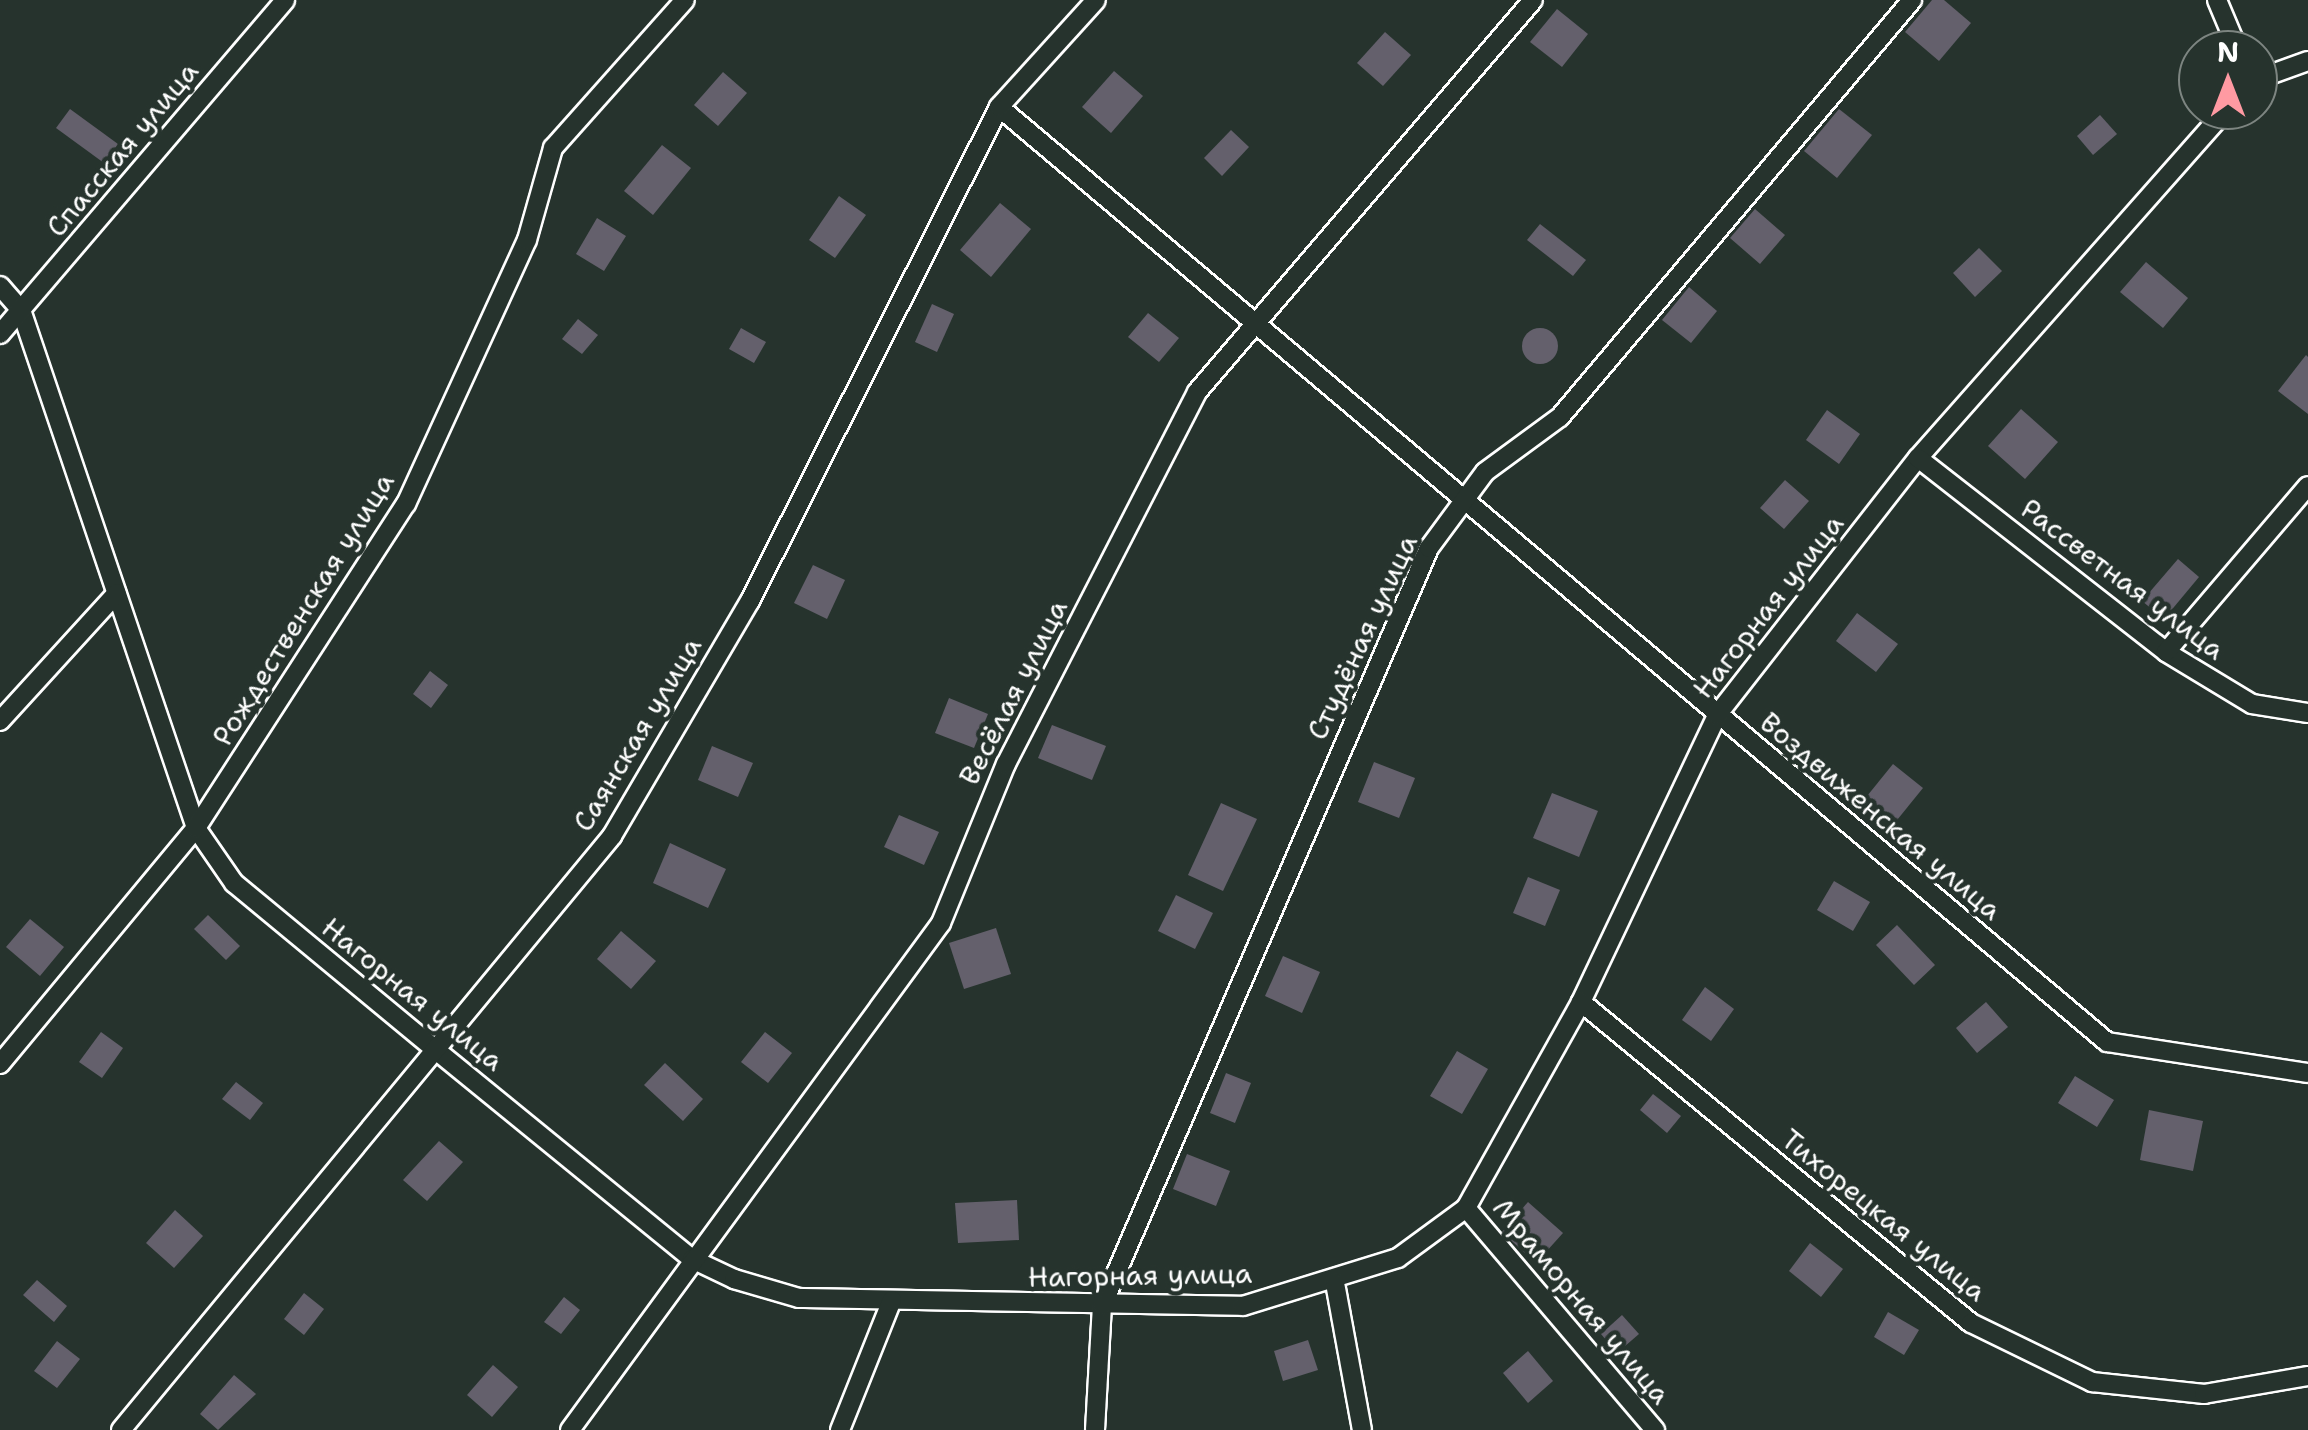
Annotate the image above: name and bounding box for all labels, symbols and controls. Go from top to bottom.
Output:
north arrow [2178,30,2278,130]
text: N [2217,33,2239,71]
street label: Спасская улица [39,55,205,243]
street label: Рождественская улица [205,466,401,752]
street label: Рассветная улица [2014,491,2232,667]
street label: Нагорная улица [1686,507,1850,705]
street label: Студёная улица [1300,529,1424,745]
street label: Весёлая улица [952,594,1074,790]
street label: Саянская улица [566,631,708,837]
street label: Воздвиженская улица [1753,705,2009,927]
street label: Нагорная улица [315,910,511,1078]
street label: Тихорецкая улица [1775,1122,1993,1308]
street label: Мраморная улица [1486,1191,1678,1411]
street label: Нагорная улица [1027,1256,1253,1294]

